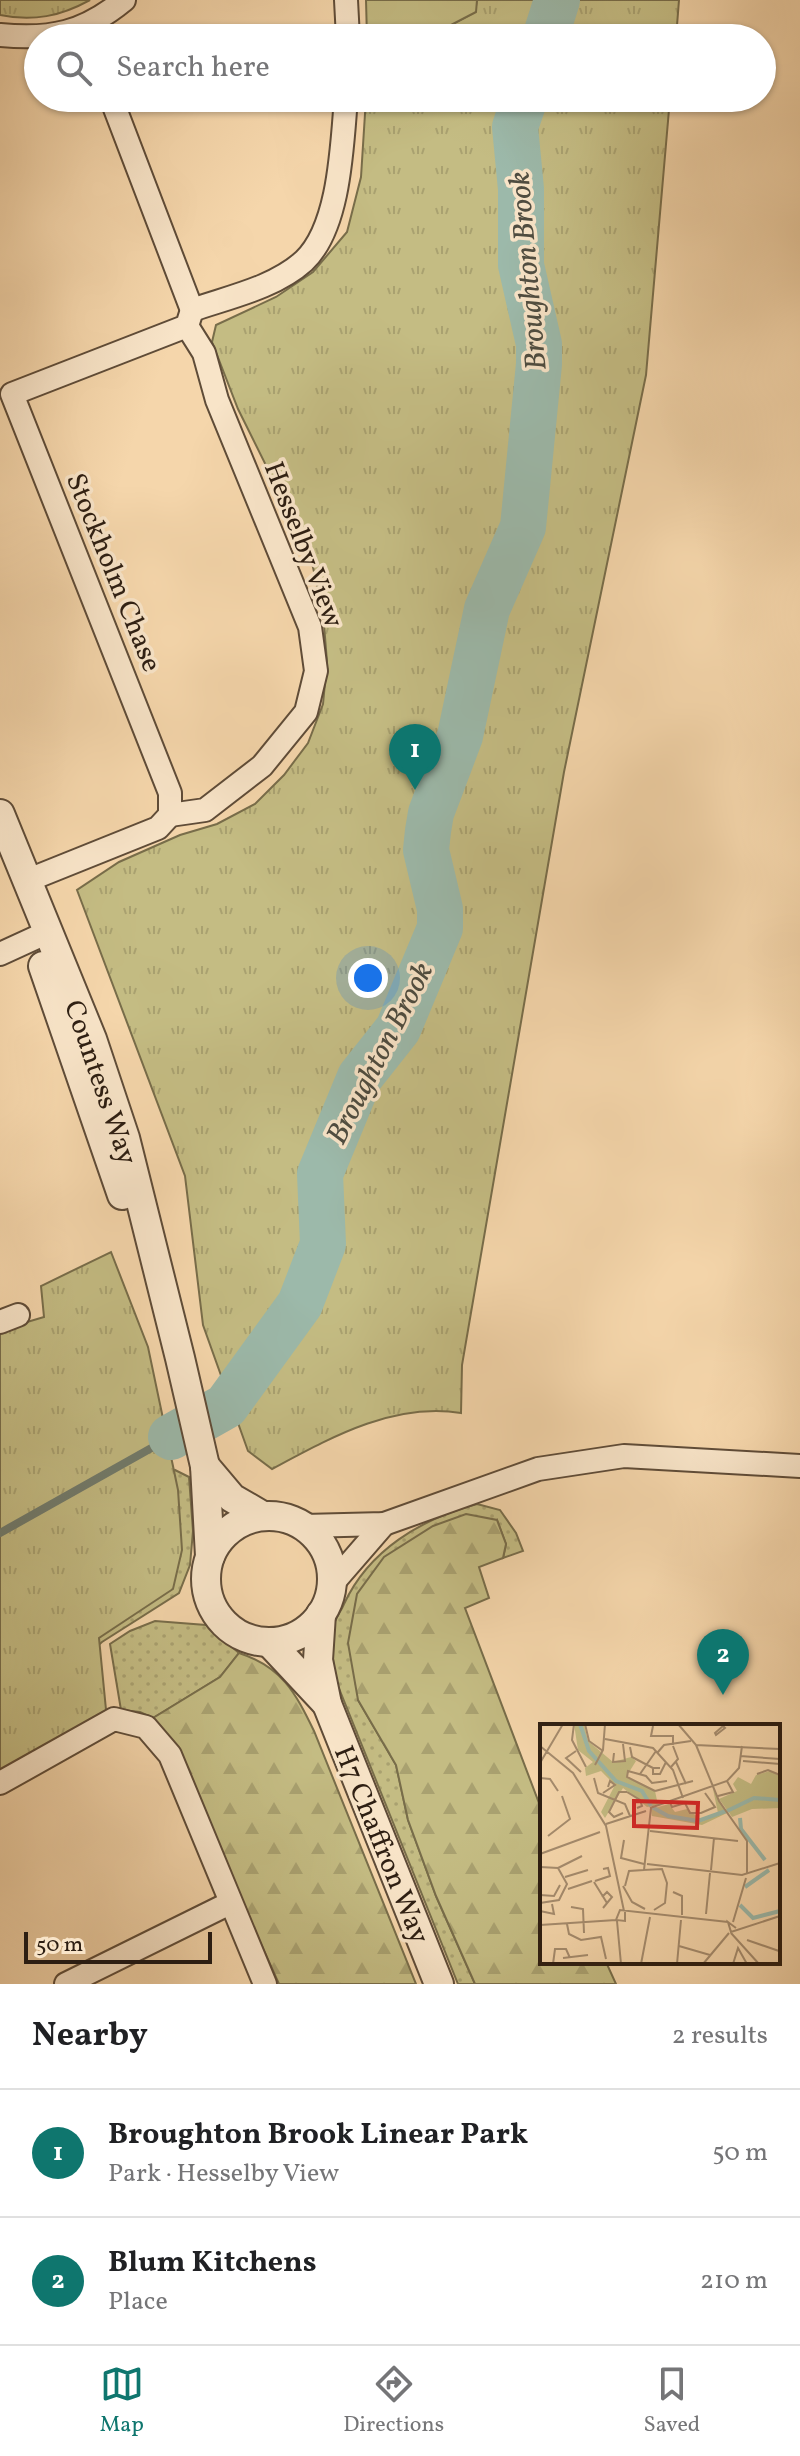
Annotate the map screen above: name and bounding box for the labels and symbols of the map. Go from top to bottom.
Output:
water label: Broughton Brook [499,170,559,372]
street label: Hesselby View [253,456,352,634]
street label: Stockholm Chase [55,468,170,678]
pin: 1 [389,724,441,790]
water label: Broughton Brook [317,955,445,1152]
your location [348,958,388,998]
street label: Countess Way [53,995,146,1170]
pin: 2 [697,1629,749,1695]
inset map [540,1724,780,1964]
street label: H7 Chaffron Way [323,1740,438,1950]
scale bar [24,1928,212,1964]

